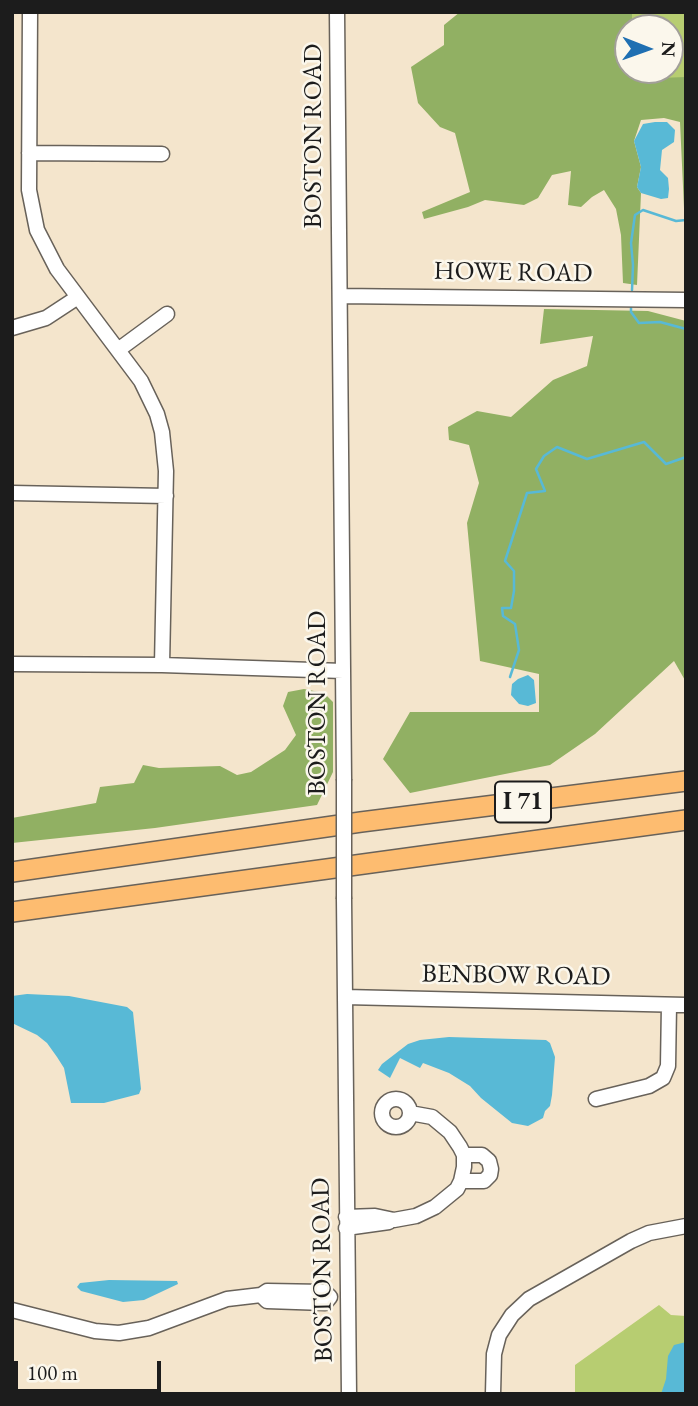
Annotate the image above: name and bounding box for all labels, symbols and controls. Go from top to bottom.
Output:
north arrow [614,14,684,84]
text: N [656,41,681,57]
street label: BOSTON ROAD [298,44,330,228]
street label: HOWE ROAD [433,256,593,290]
street label: BOSTON ROAD [302,611,334,795]
road number: I 71 [495,782,551,822]
street label: BENBOW ROAD [421,959,611,993]
street label: BOSTON ROAD [306,1177,340,1363]
scale bar [18,1346,164,1390]
text: 100 m [27,1359,78,1386]

